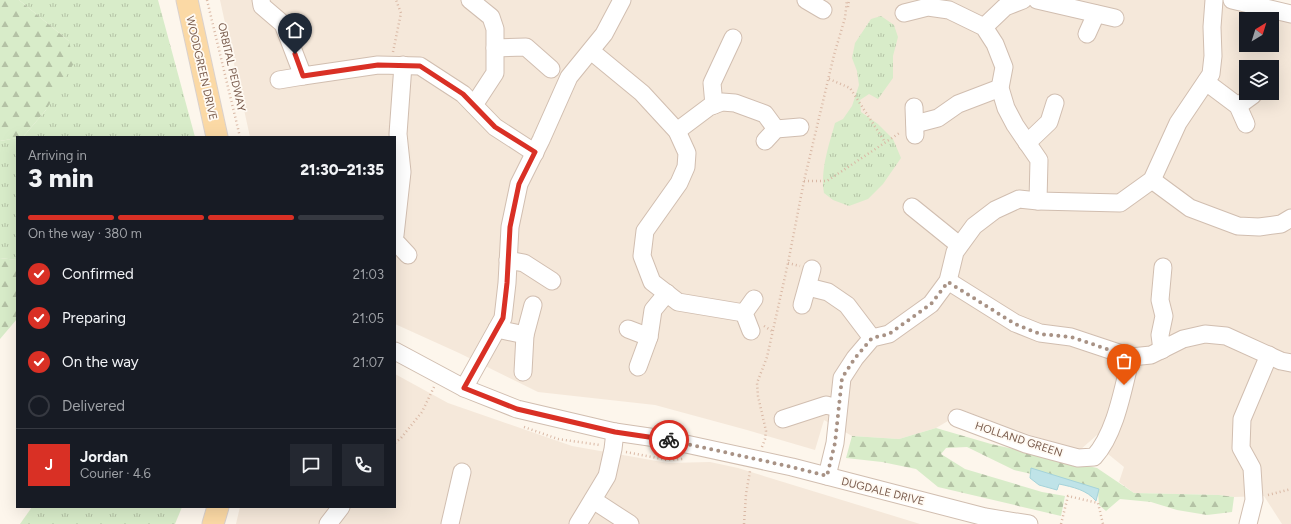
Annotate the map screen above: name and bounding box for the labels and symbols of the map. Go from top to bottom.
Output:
north arrow [1239,12,1279,52]
pin [278,13,312,54]
street label: WOODGREEN DRIVE [183,15,220,121]
street label: ORBITAL PEDWAY [215,21,248,113]
pin [1107,344,1141,385]
street label: HOLLAND GREEN [973,419,1064,460]
courier [649,420,689,460]
street label: DUGDALE DRIVE [840,475,926,508]

